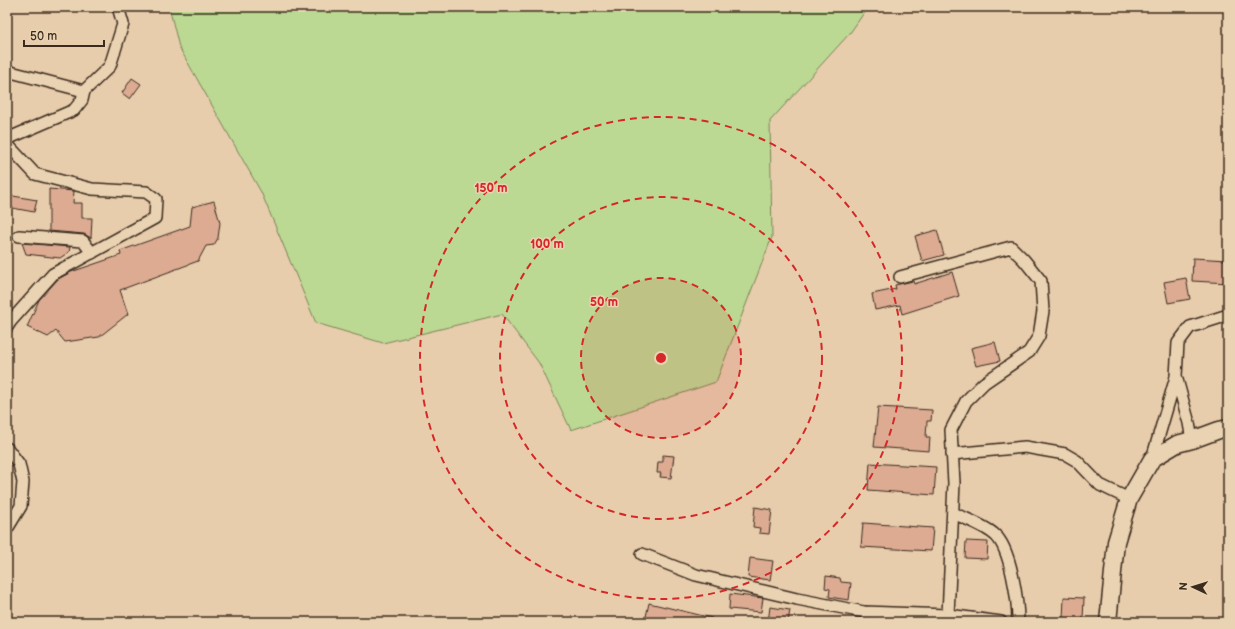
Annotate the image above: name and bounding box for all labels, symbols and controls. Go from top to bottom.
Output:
scale bar [24,22,104,48]
text: 50 m [30,29,57,44]
text: 150 m [475,181,507,196]
text: 100 m [530,237,564,252]
text: 50 m [590,295,618,310]
centre of rings [654,351,668,365]
north arrow [1173,567,1213,607]
text: N [1177,582,1190,591]

